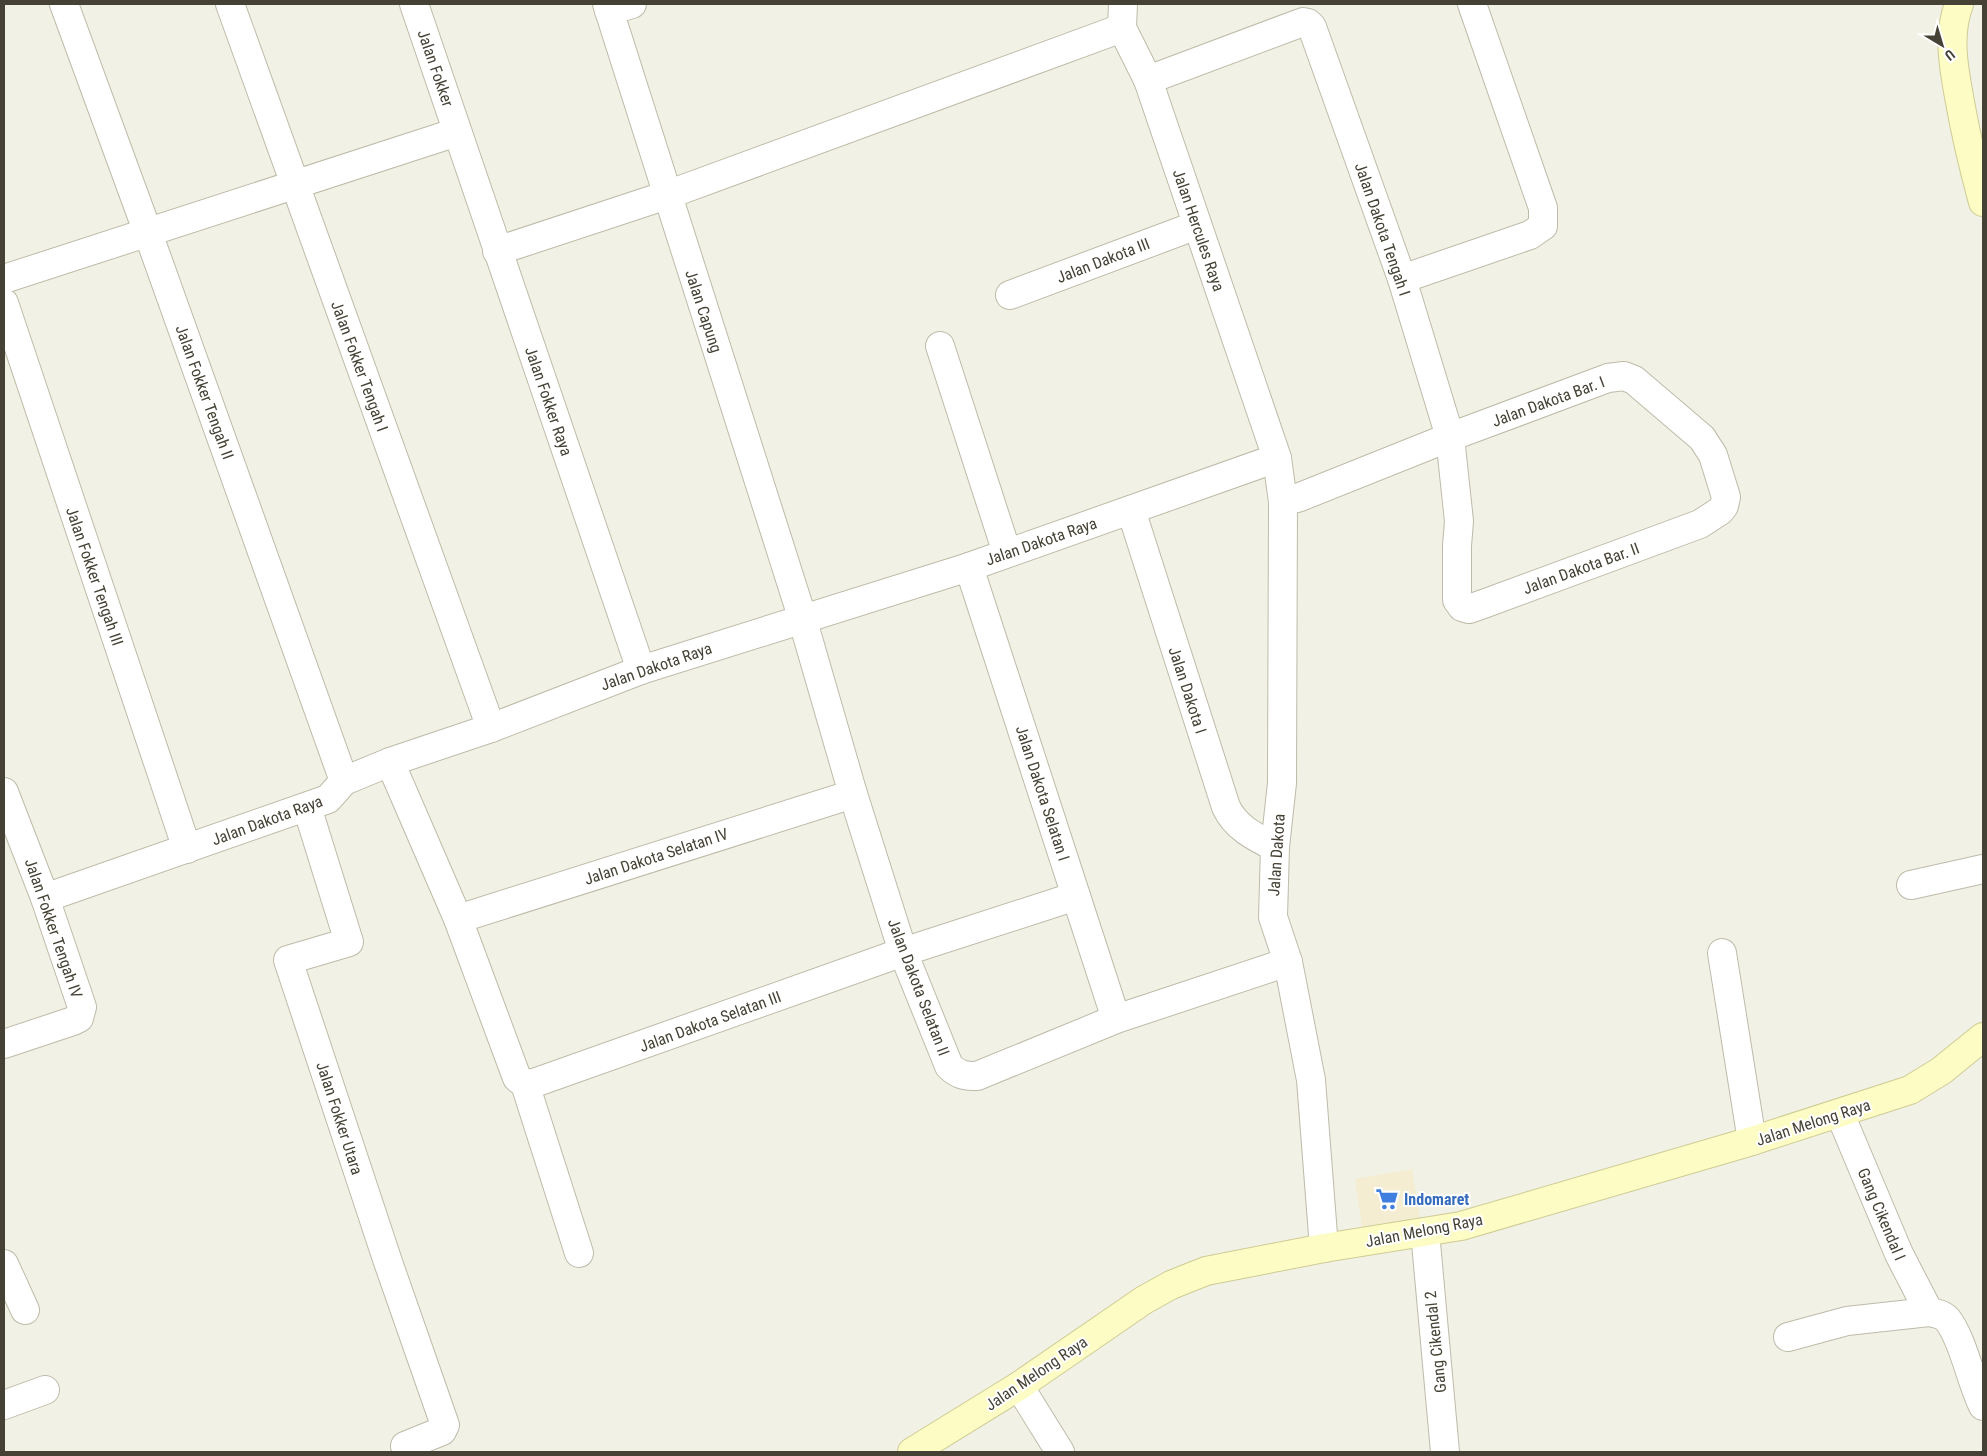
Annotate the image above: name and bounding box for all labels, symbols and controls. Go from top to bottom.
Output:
north arrow [1917,20,1967,70]
street label: Jalan Fokker [413,27,458,109]
text: U [1942,46,1958,64]
street label: Jalan Dakota Tengah I [1351,160,1414,298]
street label: Jalan Hercules Raya [1169,167,1228,294]
street label: Jalan Dakota III [1054,234,1152,287]
street label: Jalan Capung [681,267,726,355]
street label: Jalan Fokker Tengah I [327,298,392,434]
street label: Jalan Fokker Tengah II [171,322,238,462]
street label: Jalan Fokker Raya [521,344,576,458]
street label: Jalan Dakota Bar. I [1489,372,1607,431]
street label: Jalan Fokker Tengah III [62,504,127,648]
street label: Jalan Dakota Raya [983,514,1099,569]
street label: Jalan Dakota Bar. II [1520,539,1642,598]
street label: Jalan Dakota Raya [598,639,714,694]
street label: Jalan Dakota I [1165,644,1211,736]
street label: Jalan Dakota Selatan I [1012,723,1073,863]
street label: Jalan Dakota Raya [209,792,325,849]
street label: Jalan Dakota [1264,813,1289,897]
street label: Jalan Dakota Selatan IV [582,824,731,889]
street label: Jalan Fokker Tengah IV [21,856,86,1001]
street label: Jalan Dakota Selatan II [884,916,953,1058]
street label: Jalan Dakota Selatan III [637,987,784,1056]
street label: Jalan Fokker Utara [312,1059,367,1177]
street label: Jalan Melong Raya [1754,1095,1873,1150]
street label: Gang Cikendal I [1854,1165,1910,1263]
supermarket icon: Indomaret [1374,1186,1400,1212]
place label: Indomaret [1404,1190,1469,1209]
street label: Jalan Melong Raya [1364,1210,1484,1251]
street label: Gang Cikendal 2 [1421,1290,1450,1394]
street label: Jalan Melong Raya [982,1332,1091,1415]

